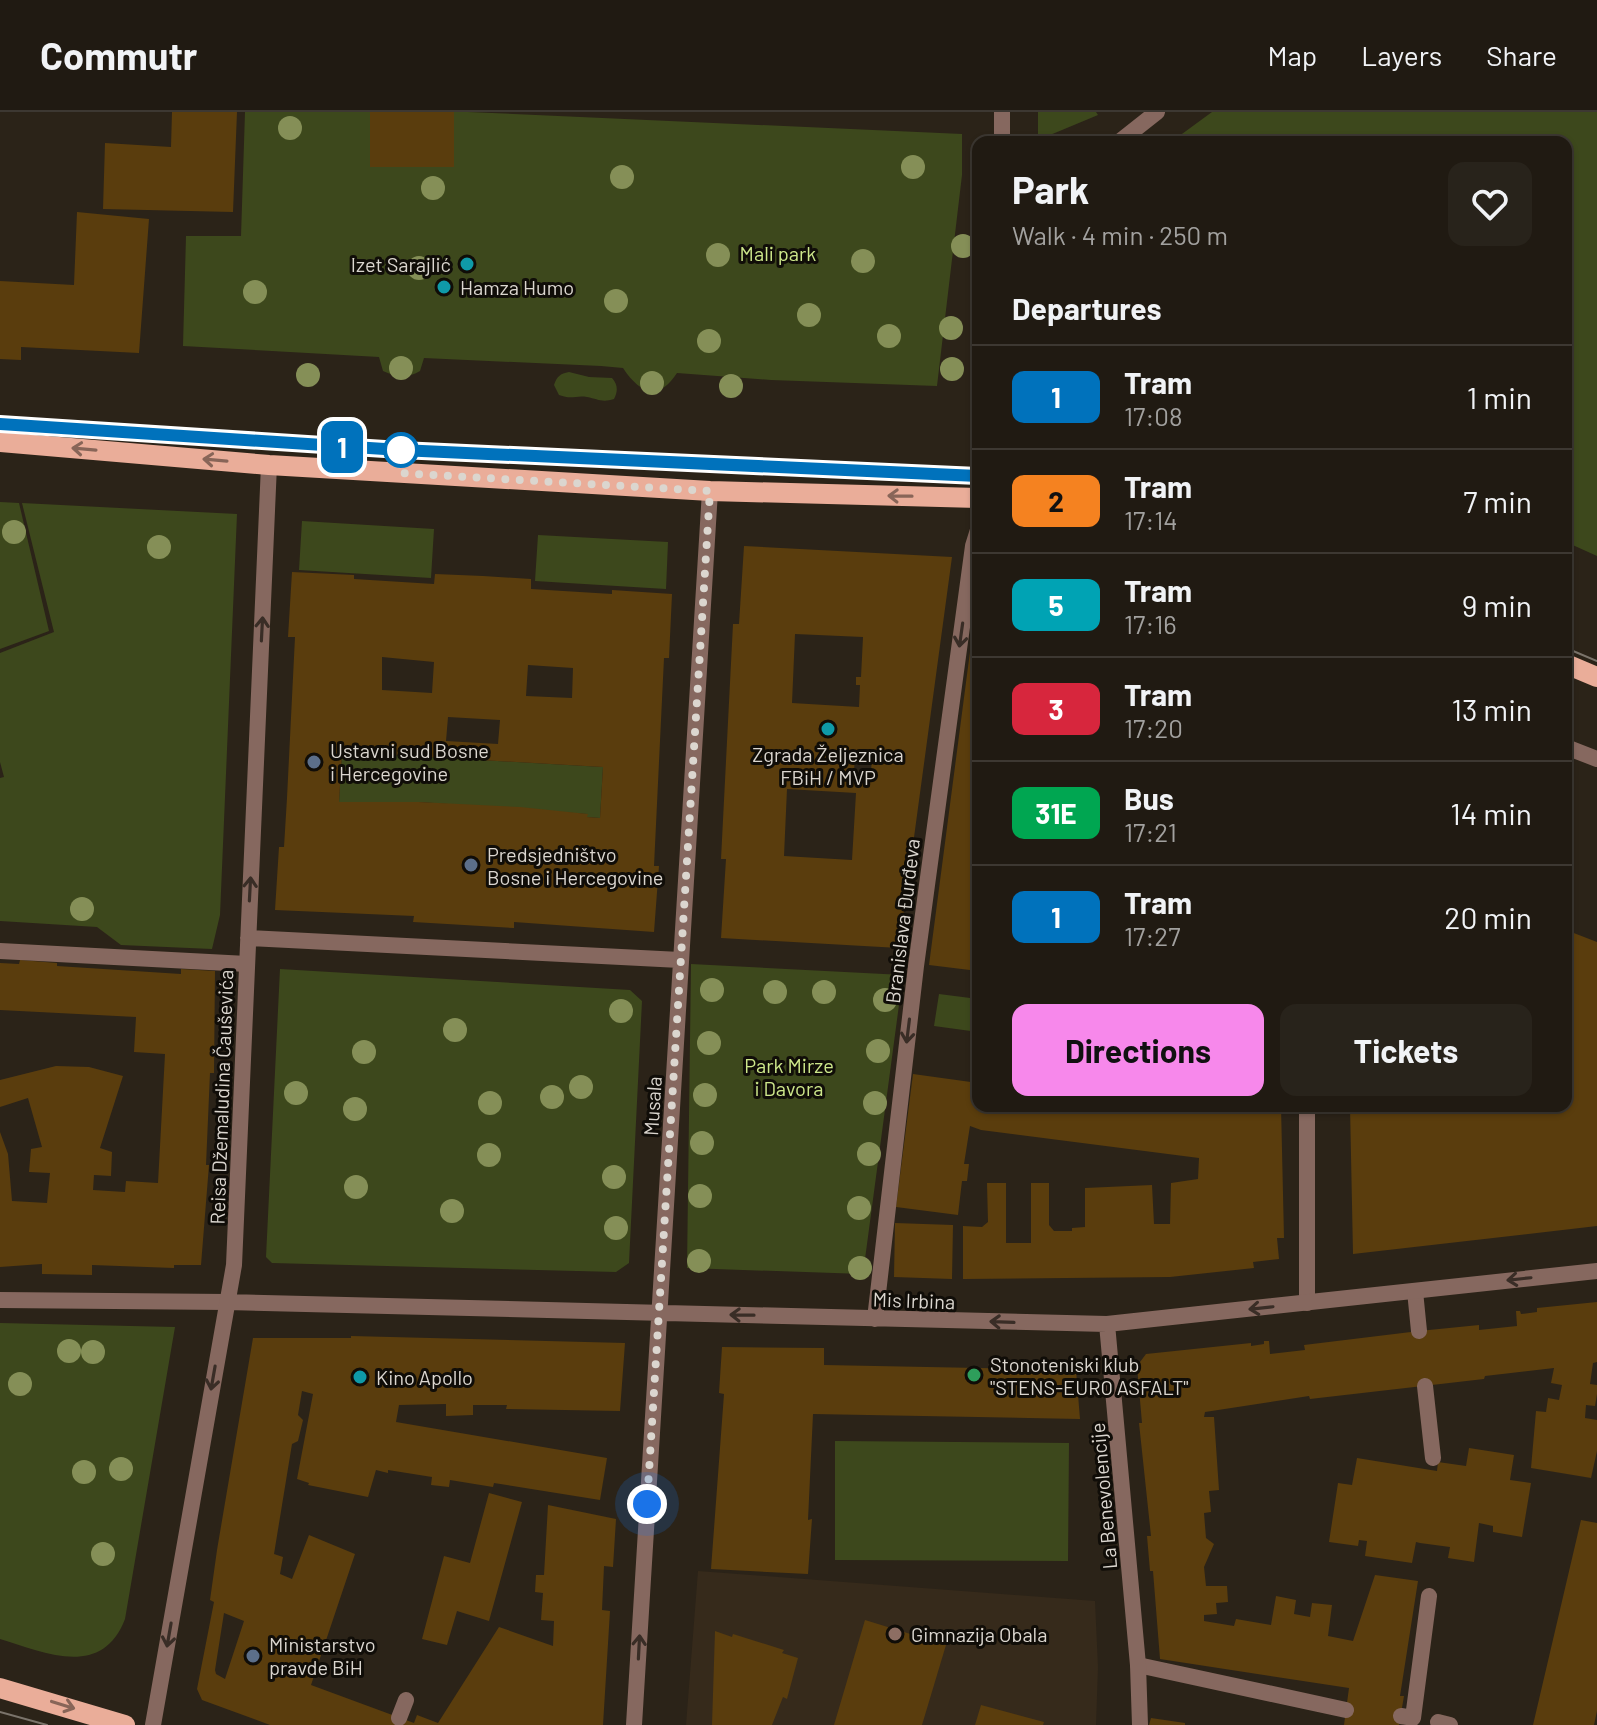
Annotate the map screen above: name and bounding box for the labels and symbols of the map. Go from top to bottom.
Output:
park label: Mali park [740,241,816,265]
place label: Izet Sarajlić [351,252,451,276]
marker: Izet Sarajlić [458,255,476,273]
place label: Hamza Humo [460,275,574,299]
marker: Hamza Humo [435,278,453,296]
line badge: 1 [316,421,368,473]
unlabelled marker [384,433,418,467]
one-way arrow [71,441,98,456]
one-way arrow [202,452,229,467]
one-way arrow [887,489,914,504]
one-way arrow [255,616,270,643]
one-way arrow [953,622,968,647]
marker: Zgrada Željeznica FBiH / MVP [819,720,837,738]
place label: Ustavni sud Bosne i Hercegovine [330,738,489,785]
place label: Zgrada Željeznica FBiH / MVP [752,742,904,789]
marker: Ustavni sud Bosne i Hercegovine [305,753,323,771]
street label: Branislava Đurđeva [880,837,924,1005]
place label: Predsjedništvo Bosne i Hercegovine [487,842,663,889]
marker: Predsjedništvo Bosne i Hercegovine [462,856,480,874]
one-way arrow [243,876,258,903]
street label: Reisa Džemaludina Čauševića [205,969,237,1225]
one-way arrow [900,1018,915,1043]
park label: Park Mirze i Davora [744,1053,834,1100]
street label: Musala [638,1075,666,1137]
one-way arrow [1507,1272,1533,1287]
street label: Mis Irbina [872,1287,956,1313]
one-way arrow [1248,1301,1275,1316]
one-way arrow [729,1308,756,1323]
one-way arrow [989,1315,1016,1330]
place label: Stonoteniski klub "STENS-EURO ASFALT" [990,1352,1189,1399]
one-way arrow [205,1365,220,1391]
place label: Kino Apollo [376,1365,473,1389]
marker: Stonoteniski klub "STENS-EURO ASFALT" [965,1366,983,1384]
marker: Kino Apollo [351,1368,369,1386]
street label: La Benevolencije [1085,1422,1121,1570]
your location [627,1484,667,1524]
one-way arrow [160,1621,175,1647]
place label: Gimnazija Obala [911,1622,1047,1646]
marker: Gimnazija Obala [886,1625,904,1643]
place label: Ministarstvo pravde BiH [269,1632,376,1679]
one-way arrow [632,1634,647,1661]
marker: Ministarstvo pravde BiH [244,1647,262,1665]
one-way arrow [50,1699,75,1714]

